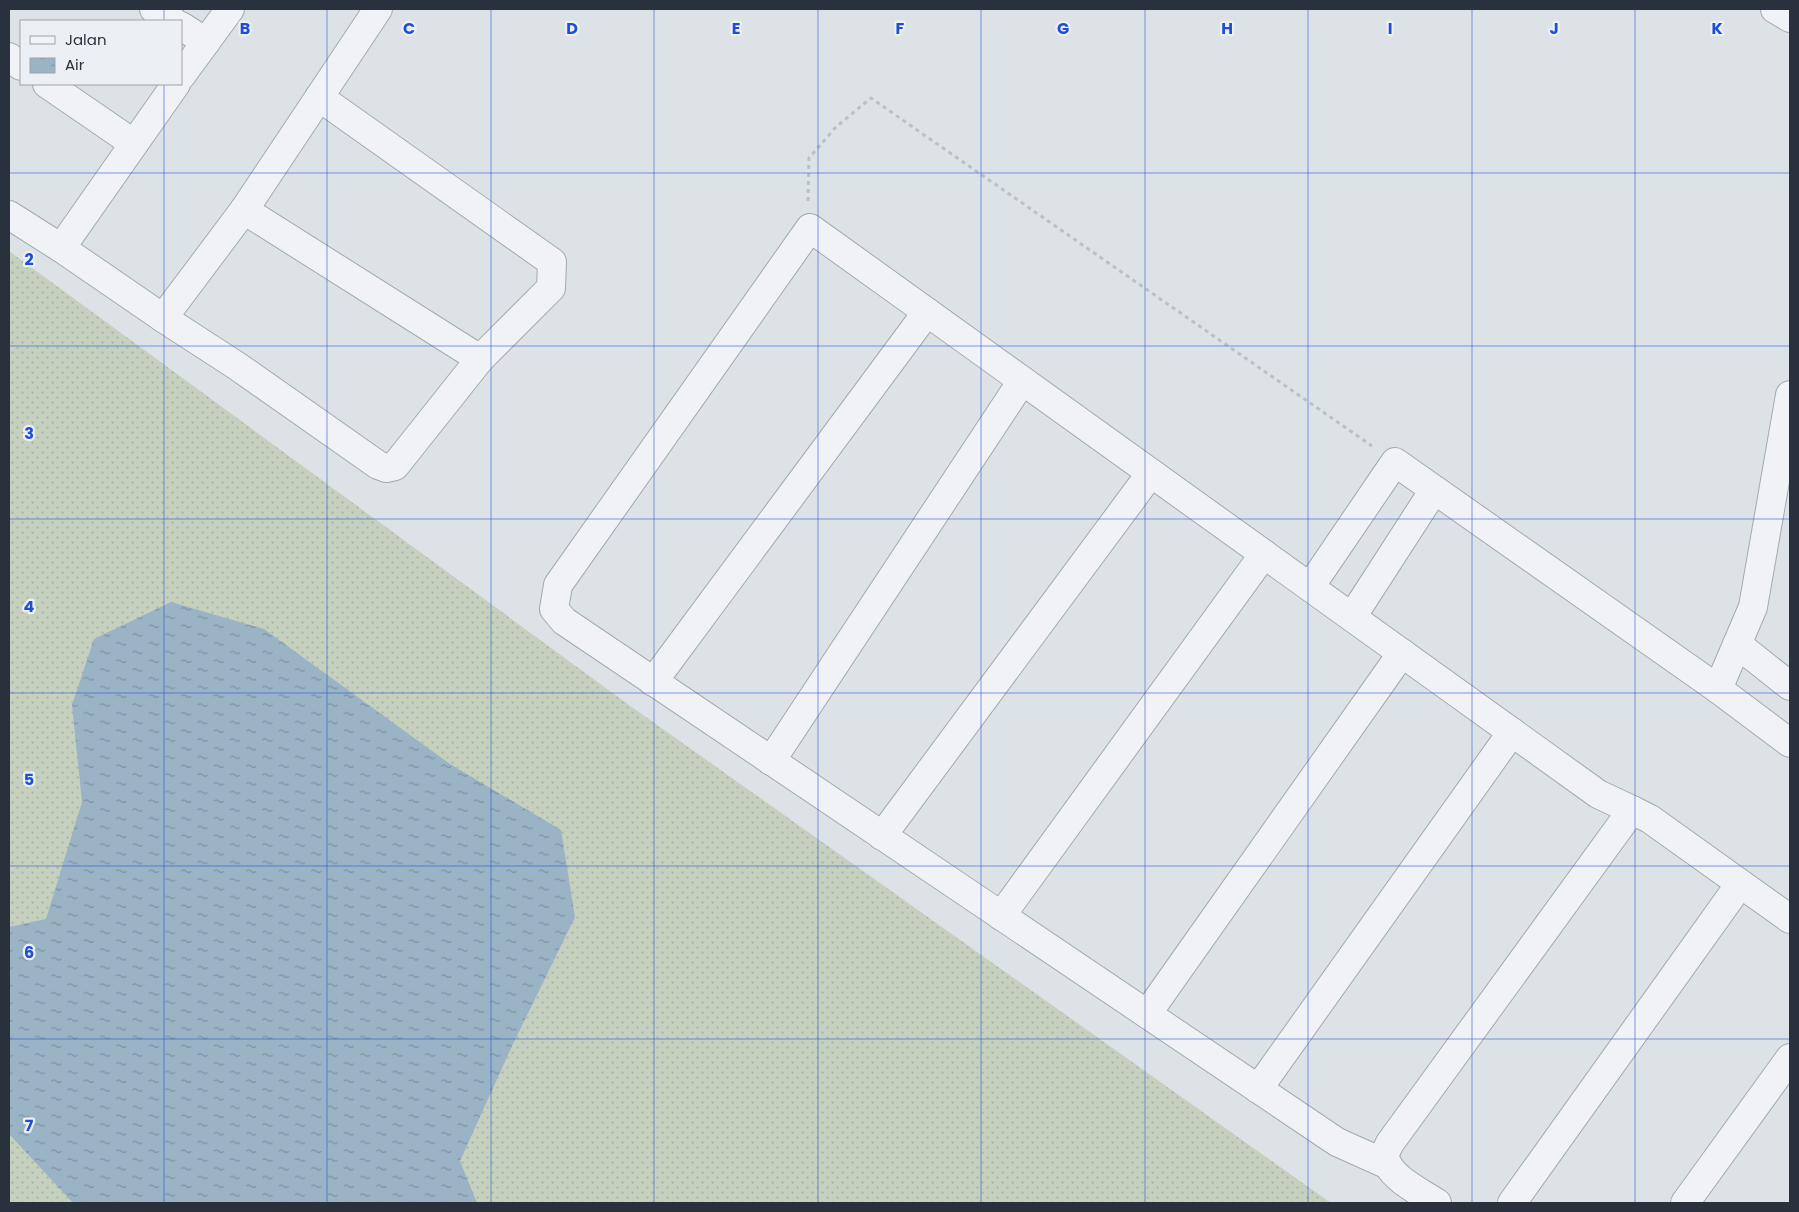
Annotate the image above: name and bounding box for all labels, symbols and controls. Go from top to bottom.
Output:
text: B [240,17,250,40]
text: C [403,17,415,40]
text: D [566,17,578,40]
text: E [732,17,740,40]
text: F [896,17,905,40]
text: G [1057,17,1069,40]
text: H [1221,17,1233,40]
text: I [1388,17,1392,40]
text: J [1549,17,1559,40]
text: K [1711,17,1723,40]
legend [20,20,182,85]
text: Jalan [65,29,107,50]
text: Air [65,54,85,75]
text: 2 [24,248,34,271]
text: 3 [24,422,34,445]
text: 4 [24,595,35,618]
text: 5 [24,768,34,791]
text: 6 [24,941,34,964]
text: 7 [25,1114,34,1137]

